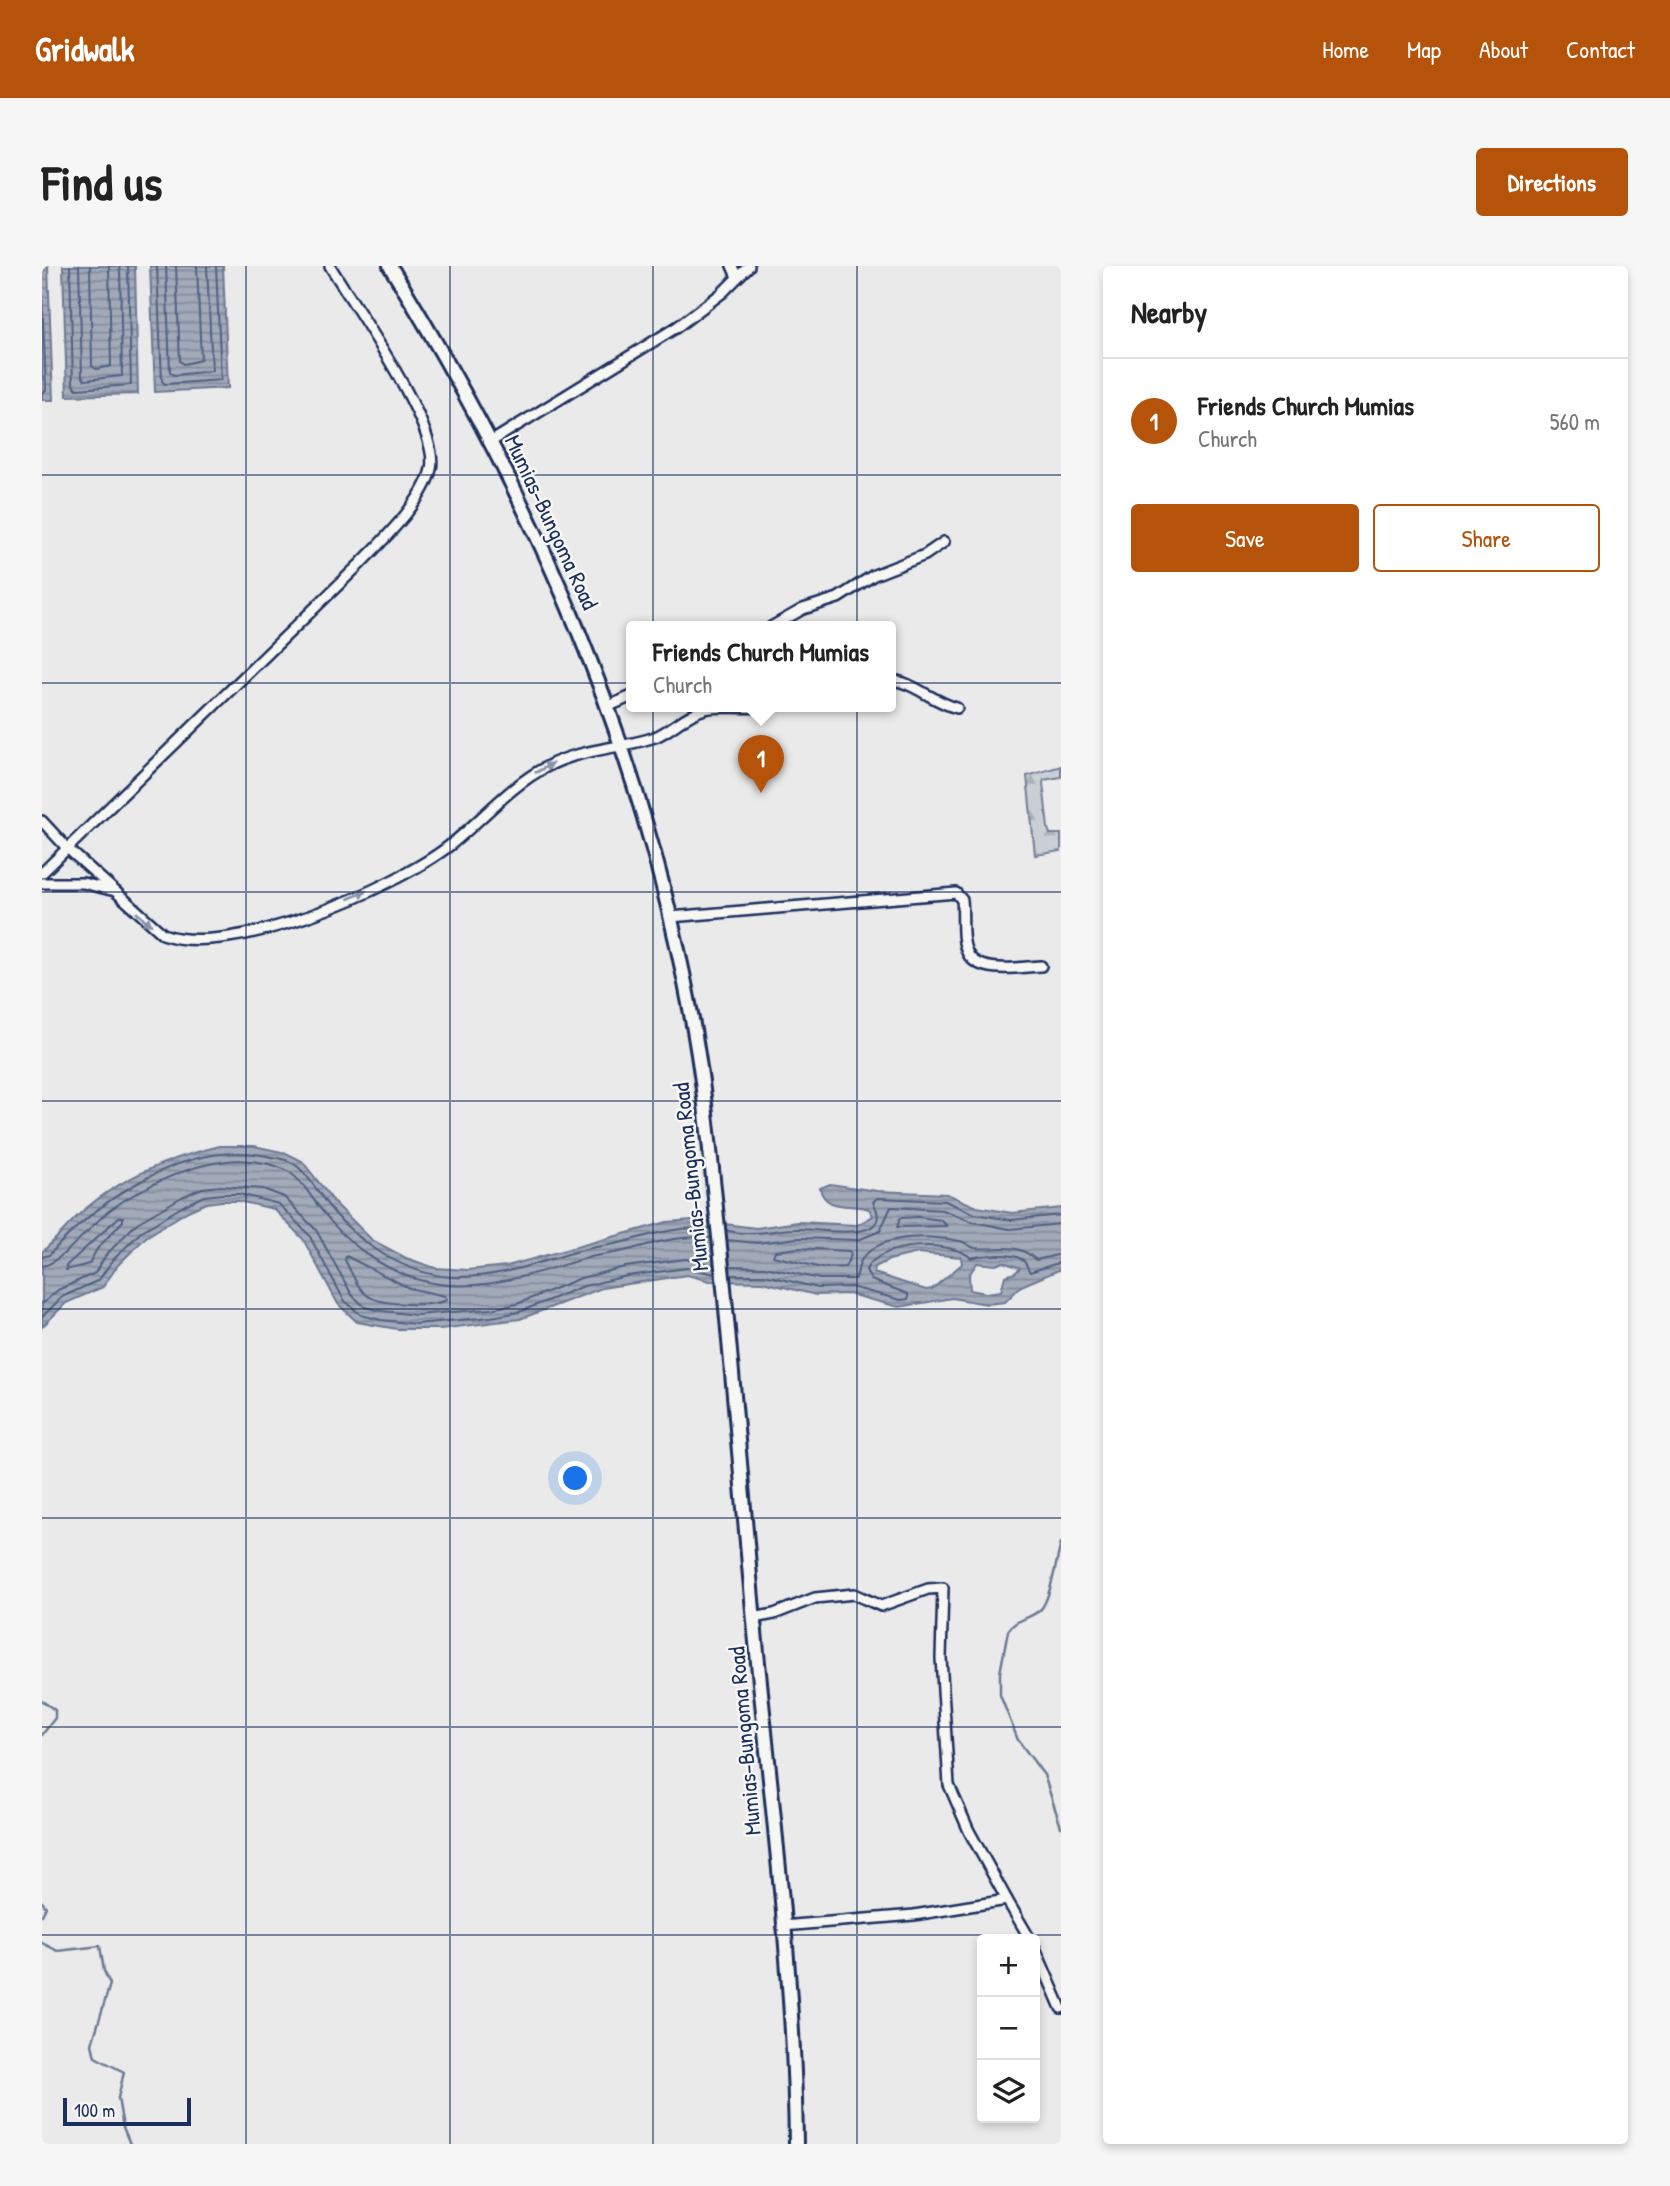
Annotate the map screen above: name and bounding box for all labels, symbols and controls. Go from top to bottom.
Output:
text: Gridwalk [35,27,135,71]
text: Home [1322,33,1369,65]
text: Map [1407,33,1441,65]
text: About [1479,33,1528,65]
text: Contact [1566,33,1635,65]
button: Directions [1476,148,1628,216]
text: Find us [42,149,162,215]
text: Nearby [1131,292,1207,332]
text: Friends Church Mumias [1198,388,1414,423]
text: 1 [1150,406,1158,437]
text: 560 m [1550,406,1600,437]
text: Church [1198,423,1257,454]
street label: Mumias-Bungoma Road [498,430,606,614]
button: Save [1131,504,1359,572]
button: Share [1373,504,1600,572]
popup [626,621,896,712]
text: Friends Church Mumias [653,634,869,669]
text: Church [653,669,712,700]
pin: 1 [738,735,784,793]
one-way arrow [535,763,555,775]
one-way arrow [347,889,368,900]
one-way arrow [135,911,153,927]
street label: Mumias-Bungoma Road [665,1081,715,1273]
your location [558,1461,592,1495]
street label: Mumias-Bungoma Road [720,1645,768,1837]
map controls [977,1934,1040,2123]
button: + [977,1934,1040,1997]
button: − [977,1997,1040,2060]
button: layers [977,2060,1040,2123]
scale bar [63,2095,191,2127]
text: 100 m [74,2097,115,2123]

